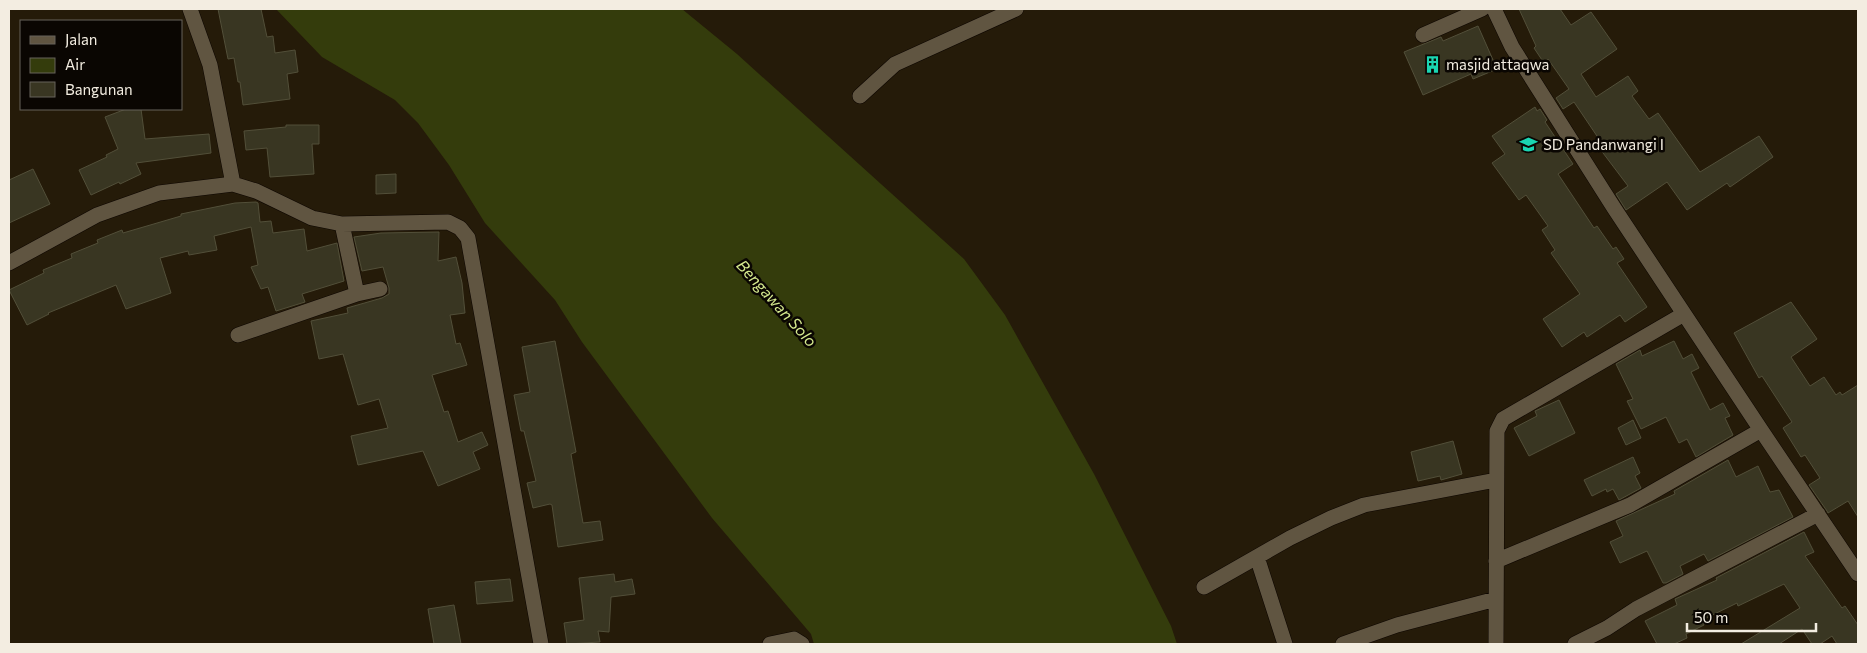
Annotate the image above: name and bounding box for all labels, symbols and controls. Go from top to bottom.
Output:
legend [20,20,182,110]
text: Jalan [65,30,97,48]
text: Air [65,55,85,73]
building icon: masjid attaqwa [1422,55,1442,75]
place label: masjid attaqwa [1446,55,1549,73]
text: Bangunan [65,80,133,98]
school or university icon: SD Pandanwangi I [1519,135,1539,155]
place label: SD Pandanwangi I [1543,135,1664,153]
water label: Bengawan Solo [733,255,821,350]
scale bar [1687,600,1816,632]
text: 50 m [1694,608,1728,626]

